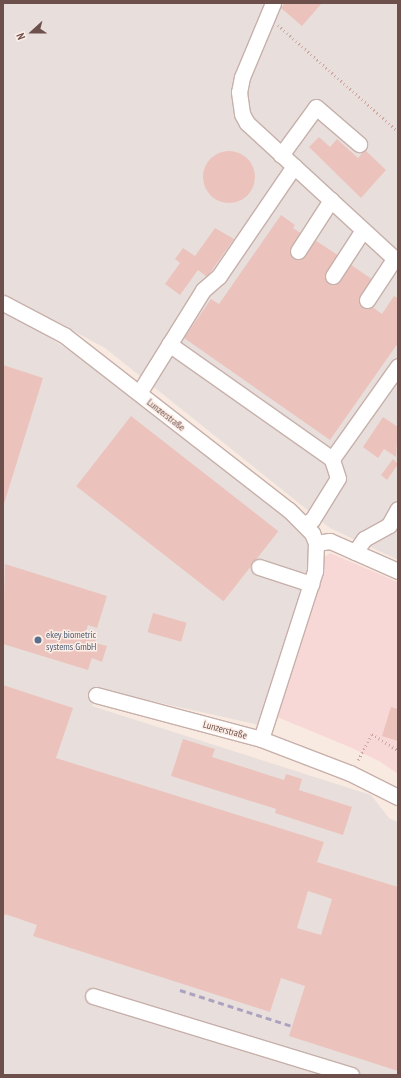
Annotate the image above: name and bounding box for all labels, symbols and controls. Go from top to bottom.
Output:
north arrow [12,12,52,52]
text: N [13,31,28,42]
street label: Lunzerstraße [145,396,187,434]
place label: ekey biometric systems GmbH [46,628,96,652]
marker: ekey biometric systems GmbH [33,635,43,645]
street label: Lunzerstraße [202,718,248,742]

